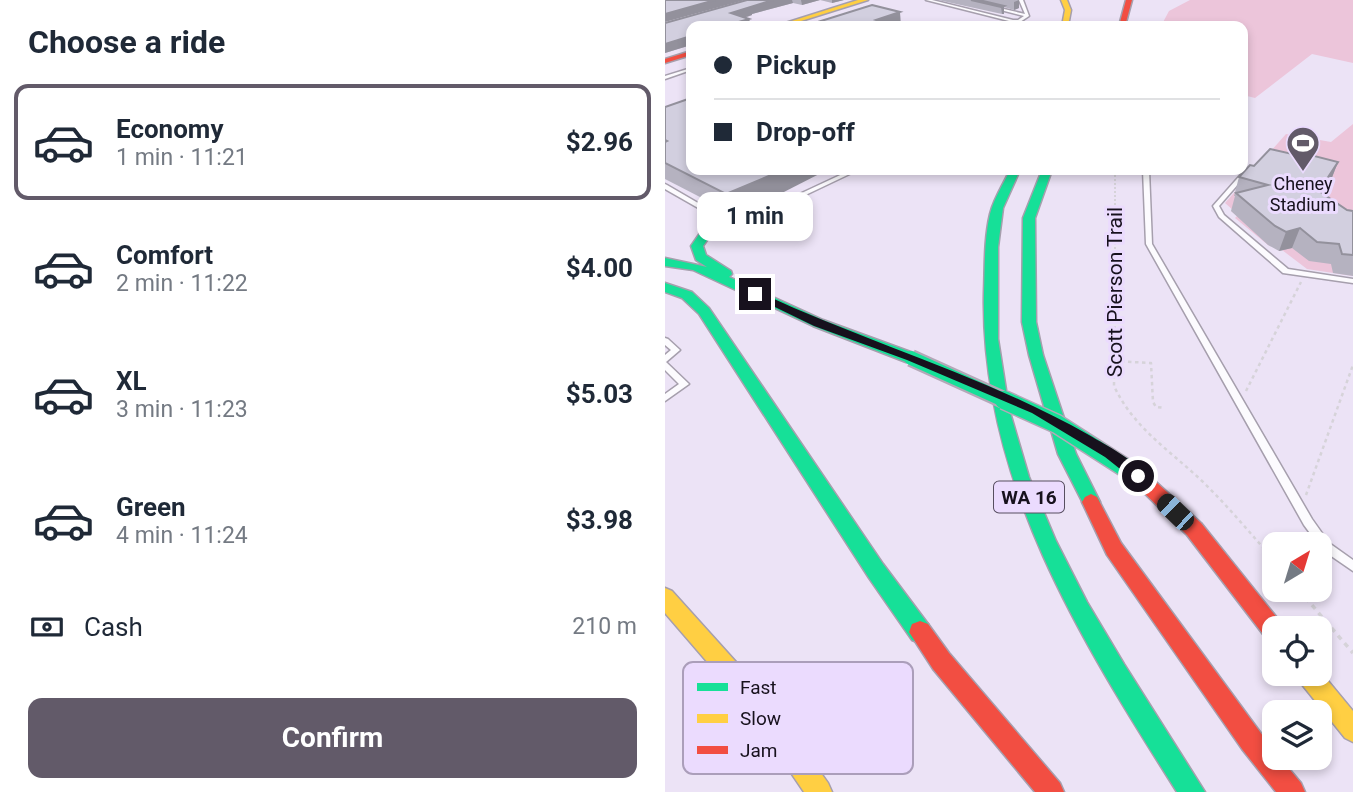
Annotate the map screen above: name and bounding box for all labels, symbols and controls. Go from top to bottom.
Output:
text: Choose a ride [28,23,225,61]
text: Pickup [756,50,836,80]
icon: car [32,111,95,174]
text: Economy [116,114,223,144]
text: Drop-off [756,117,855,147]
sports icon: Cheney Stadium [1284,124,1322,173]
text: $2.96 [566,127,633,157]
text: 1 min · 11:21 [116,144,248,171]
place label: Cheney Stadium [1270,173,1336,215]
callout: 1 min [697,192,813,242]
text: 1 min [726,203,784,230]
street label: Scott Pierson Trail [1103,207,1127,377]
icon: car [32,237,95,300]
text: Comfort [116,240,213,270]
text: $4.00 [566,253,633,283]
text: 2 min · 11:22 [116,270,248,297]
route end [739,278,771,310]
icon: car [32,363,95,426]
text: XL [116,366,147,396]
text: $5.03 [566,379,633,409]
text: 3 min · 11:23 [116,396,248,423]
route start [1122,460,1154,492]
road number: WA 16 [994,482,1064,512]
icon: car [32,489,95,552]
car [1153,490,1198,534]
text: Green [116,492,186,522]
text: $3.98 [566,505,633,535]
text: 4 min · 11:24 [116,522,248,549]
north arrow [1262,532,1332,602]
map controls [1262,532,1332,770]
icon: cash [28,608,66,646]
text: Cash [84,612,143,642]
text: 210 m [572,613,637,640]
button: locate [1262,616,1332,686]
legend [683,662,913,774]
text: Fast [740,676,777,699]
button: Confirm [28,698,637,778]
button: layers [1262,700,1332,770]
text: Slow [740,707,781,730]
text: Jam [740,739,777,762]

